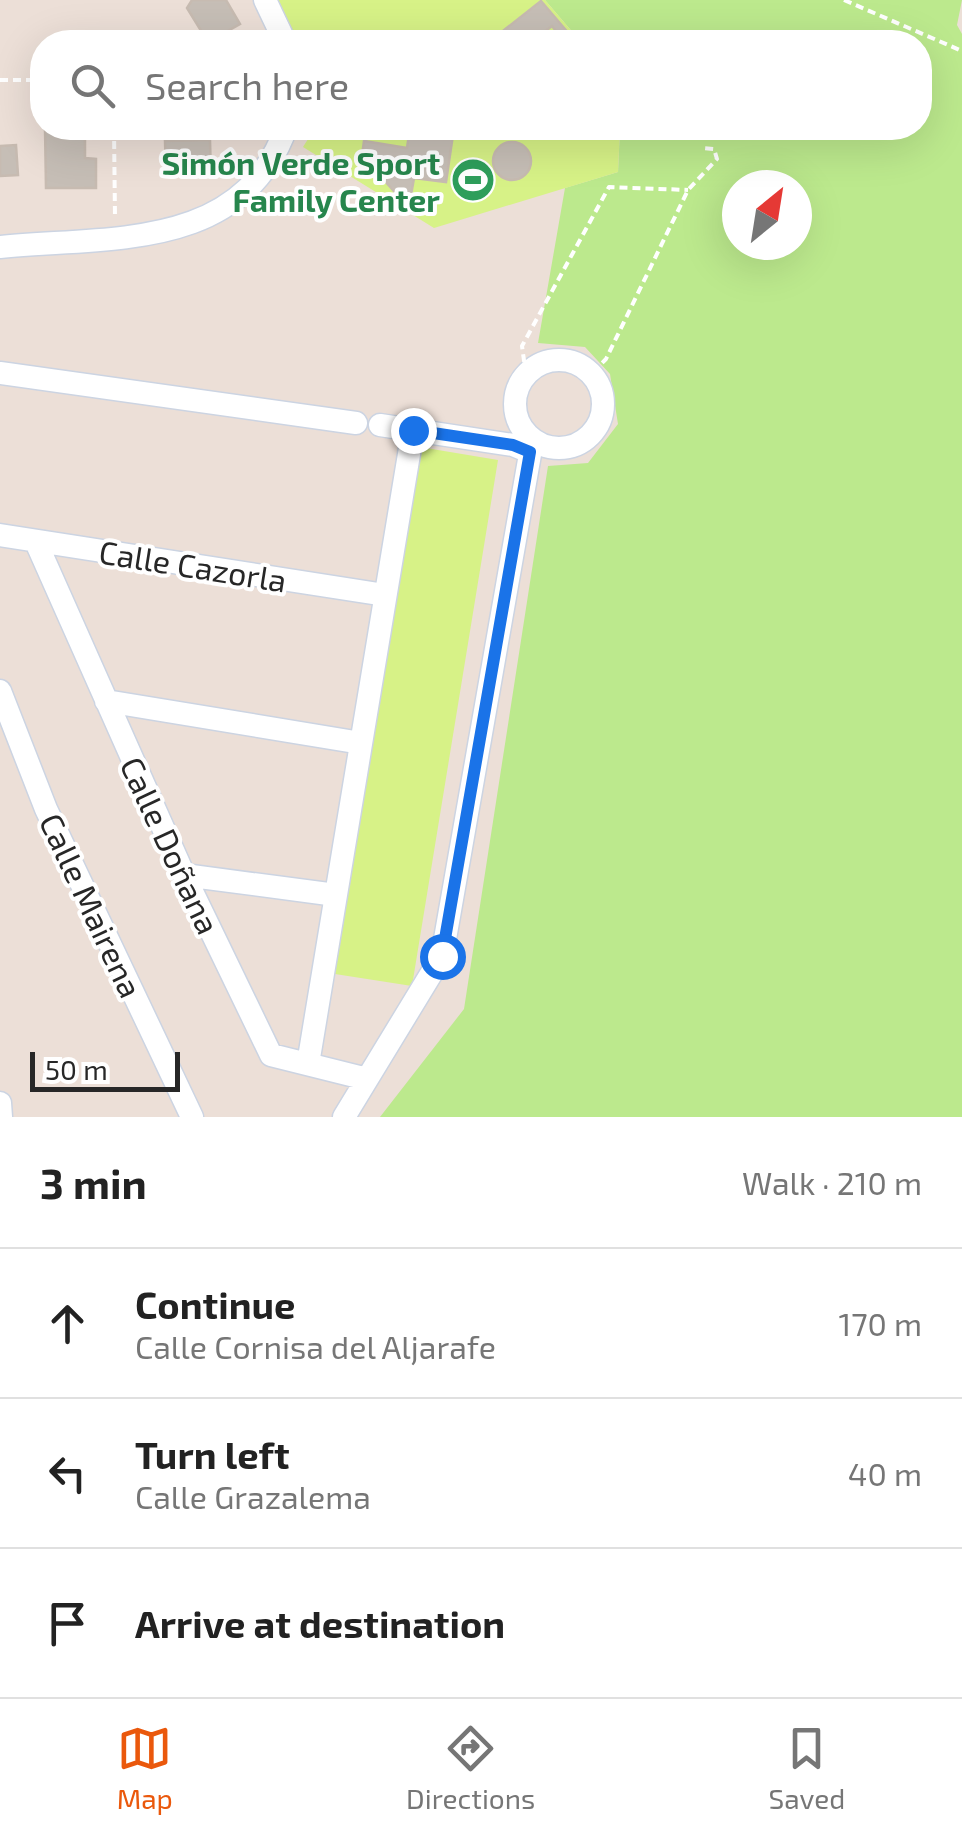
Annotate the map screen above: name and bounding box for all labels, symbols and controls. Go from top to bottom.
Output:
search box [30,30,932,140]
icon: search [65,58,120,113]
text: Search here [145,62,349,108]
place label: Simón Verde Sport Family Center [161,143,440,219]
sports icon: Simón Verde Sport Family Center [450,157,496,203]
north arrow [722,170,812,260]
route end [391,408,437,454]
street label: Calle Cazorla [97,531,289,599]
street label: Calle Doñana [113,750,229,940]
street label: Calle Mairena [33,807,151,1003]
route start [420,934,466,980]
scale bar [30,1047,180,1092]
text: 50 m [45,1052,108,1086]
text: 3 min [40,1157,147,1207]
text: Walk · 210 m [742,1163,922,1201]
text: Continue [135,1281,295,1327]
icon: ahead [40,1296,95,1351]
text: 170 m [838,1304,922,1342]
text: Calle Cornisa del Aljarafe [135,1327,496,1365]
text: Turn left [135,1431,290,1477]
icon: left [40,1446,95,1501]
text: 40 m [848,1454,922,1492]
text: Calle Grazalema [135,1477,371,1515]
icon: arrive [40,1596,95,1651]
text: Arrive at destination [135,1600,505,1646]
tab: Map [117,1721,173,1815]
tab: Directions [406,1721,535,1815]
tab: Saved [769,1721,845,1815]

